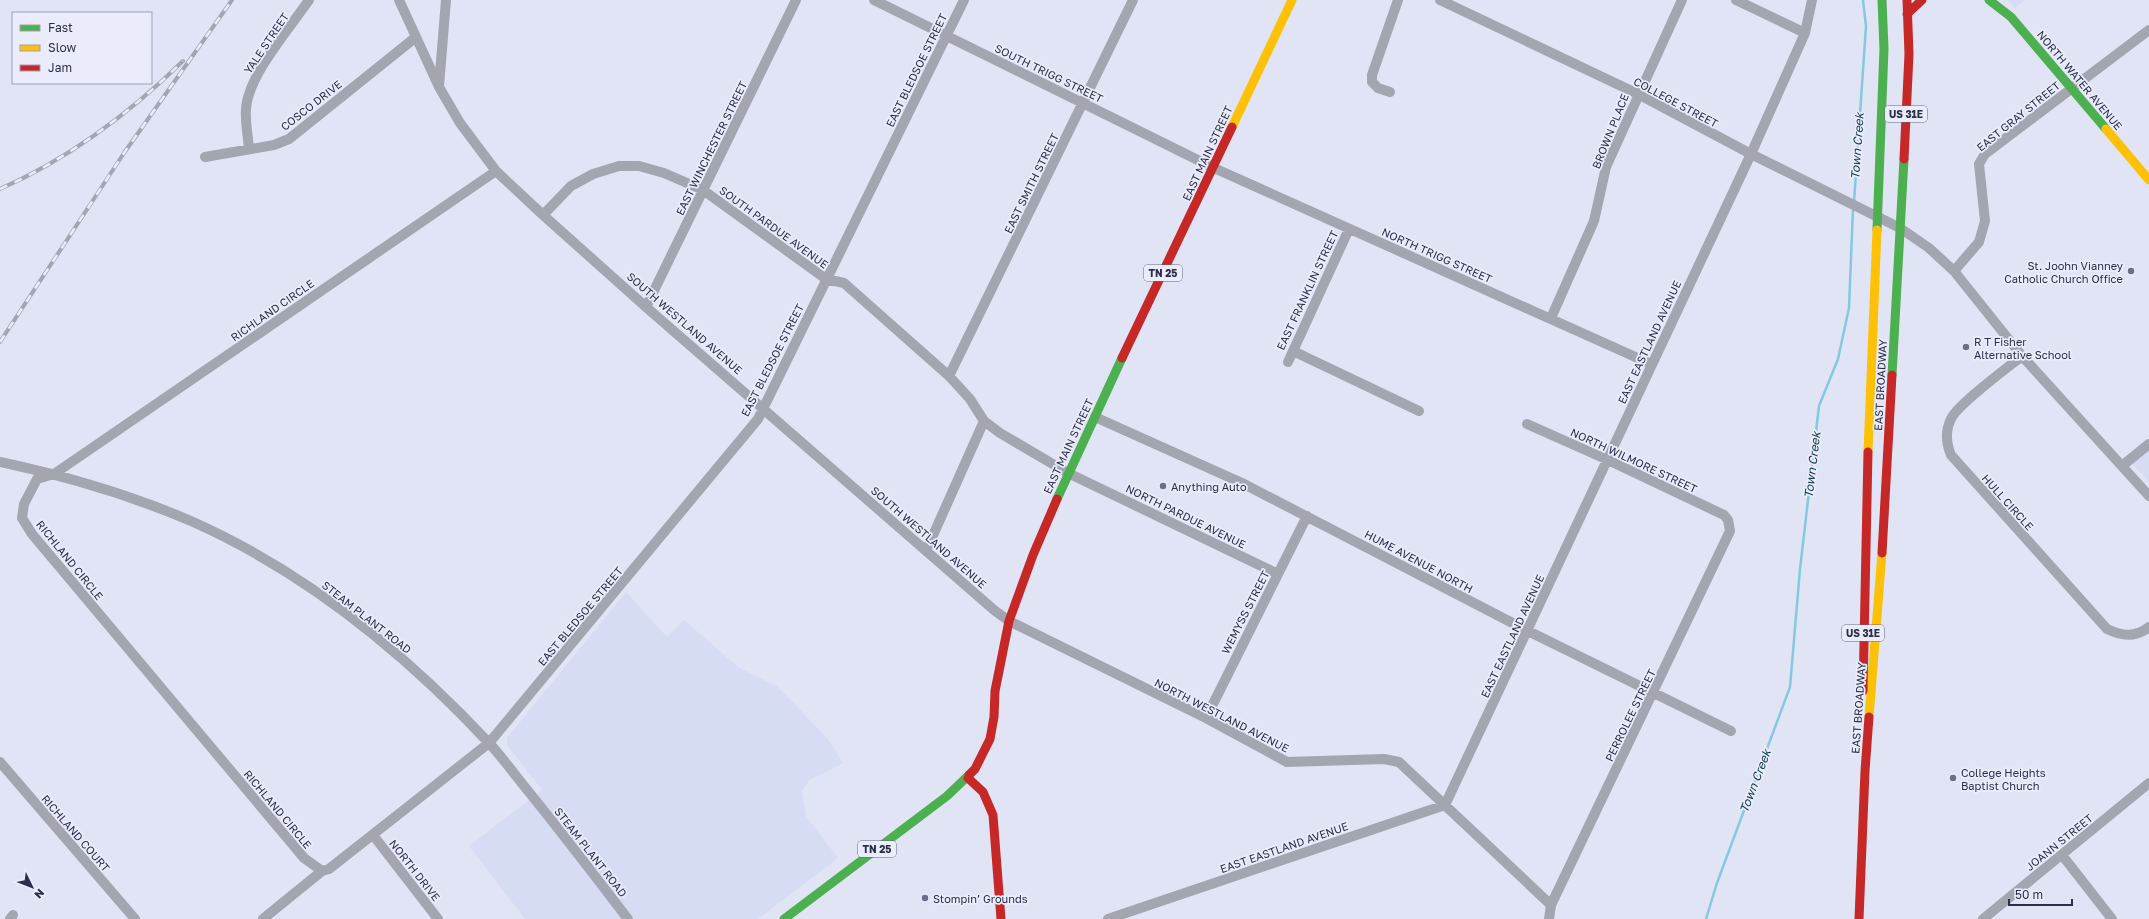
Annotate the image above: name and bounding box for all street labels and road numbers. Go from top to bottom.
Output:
street label: YALE STREET [241,10,291,76]
street label: EAST BLEDSOE STREET [883,11,949,129]
street label: NORTH WATER AVENUE [2035,28,2126,132]
street label: SOUTH TRIGG STREET [993,41,1105,105]
street label: COLLEGE STREET [1632,74,1721,130]
street label: COSCO DRIVE [278,77,344,133]
street label: EAST GRAY STREET [1974,78,2062,154]
street label: EAST WINCHESTER STREET [673,79,749,217]
street label: BROWN PLACE [1589,91,1631,170]
street label: EAST MAIN STREET [1179,103,1235,203]
road number: US 31E [1885,106,1927,122]
street label: EAST SMITH STREET [1001,131,1061,235]
street label: SOUTH PARDUE AVENUE [717,183,831,271]
street label: NORTH TRIGG STREET [1380,225,1494,285]
street label: EAST FRANKLIN STREET [1274,228,1340,352]
road number: TN 25 [1144,265,1182,281]
street label: SOUTH WESTLAND AVENUE [625,269,746,377]
street label: RICHLAND CIRCLE [228,276,316,344]
street label: EAST EASTLAND AVENUE [1615,278,1683,406]
street label: EAST BLEDSOE STREET [738,301,806,419]
street label: EAST BROADWAY [1871,339,1889,431]
street label: EAST MAIN STREET [1040,396,1096,496]
street label: NORTH WILMORE STREET [1569,425,1700,495]
street label: HULL CIRCLE [1980,471,2037,533]
street label: NORTH PARDUE AVENUE [1124,481,1248,551]
street label: SOUTH WESTLAND AVENUE [869,483,990,591]
street label: RICHLAND CIRCLE [34,518,106,603]
street label: HUME AVENUE NORTH [1363,527,1475,595]
street label: EAST BLEDSOE STREET [535,564,625,668]
street label: WEMYSS STREET [1218,568,1272,656]
street label: EAST EASTLAND AVENUE [1478,572,1546,700]
street label: STEAM PLANT ROAD [320,578,414,656]
road number: US 31E [1842,625,1884,641]
street label: EAST BROADWAY [1848,662,1868,754]
street label: PERROLEE STREET [1602,667,1658,763]
street label: NORTH WESTLAND AVENUE [1153,675,1292,755]
street label: RICHLAND CIRCLE [241,767,315,851]
street label: RICHLAND COURT [39,792,113,874]
street label: STEAM PLANT ROAD [552,805,630,899]
street label: JOANN STREET [2023,811,2095,873]
street label: EAST EASTLAND AVENUE [1218,819,1350,875]
street label: NORTH DRIVE [387,837,443,904]
road number: TN 25 [858,841,896,857]

